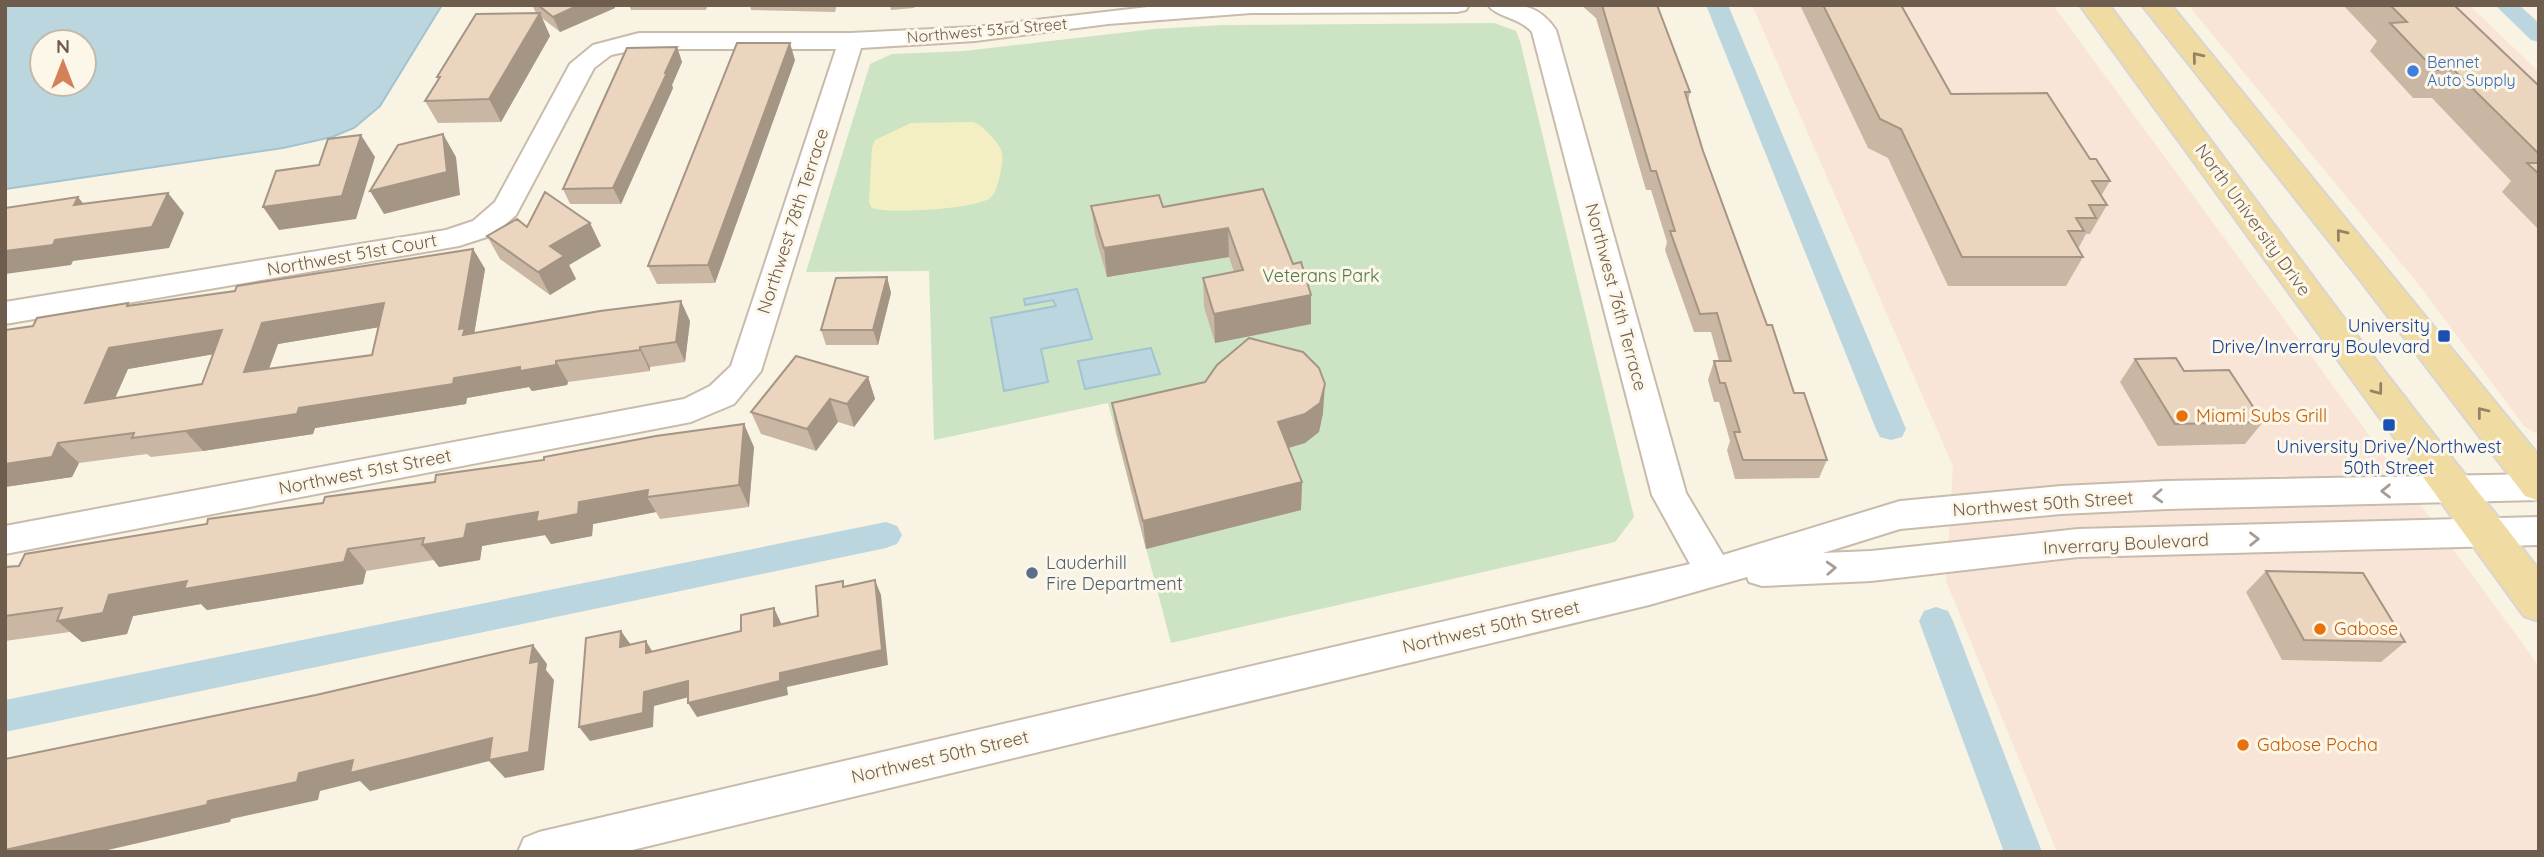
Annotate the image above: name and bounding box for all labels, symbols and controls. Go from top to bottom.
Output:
street label: Northwest 53rd Street [906,13,1068,47]
north arrow [28,28,98,98]
text: N [56,34,70,58]
place label: Bennet Auto Supply [2427,52,2516,90]
one-way arrow [2192,53,2205,65]
marker: Bennet Auto Supply [2405,63,2421,79]
street label: Northwest 78th Terrace [752,125,833,316]
street label: North University Drive [2190,139,2316,300]
street label: Northwest 76th Terrace [1580,201,1653,393]
street label: Northwest 51st Court [265,228,439,281]
one-way arrow [2336,229,2349,241]
park label: Veterans Park [1262,264,1380,287]
place label: University Drive/Inverrary Boulevard [2212,314,2430,358]
marker: University Drive/Inverrary Boulevard [2436,328,2452,344]
one-way arrow [2370,382,2382,395]
place label: Miami Subs Grill [2196,404,2327,427]
one-way arrow [2477,407,2490,420]
marker: Miami Subs Grill [2174,408,2190,424]
marker: University Drive/Northwest 50th Street [2381,417,2397,433]
place label: University Drive/Northwest 50th Street [2276,435,2502,479]
street label: Northwest 51st Street [277,443,453,500]
one-way arrow [2380,483,2390,499]
street label: Northwest 50th Street [1952,486,2134,521]
one-way arrow [2152,488,2163,503]
street label: Inverrary Boulevard [2043,528,2209,559]
one-way arrow [2248,531,2259,546]
place label: Lauderhill Fire Department [1046,551,1183,595]
one-way arrow [1826,560,1837,575]
marker: Lauderhill Fire Department [1024,565,1040,581]
street label: Northwest 50th Street [1400,595,1582,658]
place label: Gabose [2334,617,2398,640]
marker: Gabose [2312,621,2328,637]
street label: Northwest 50th Street [849,725,1031,788]
place label: Gabose Pocha [2257,733,2378,756]
marker: Gabose Pocha [2235,737,2251,753]

